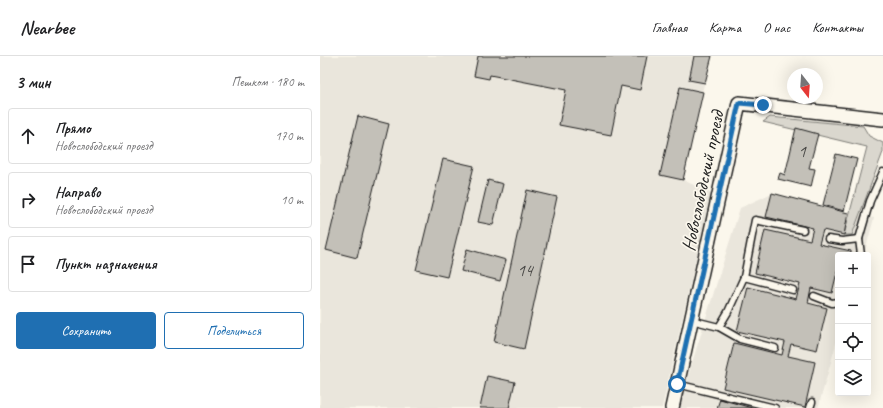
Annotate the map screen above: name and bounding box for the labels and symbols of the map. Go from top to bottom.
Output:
north arrow [787,68,823,104]
route end [754,96,772,114]
street label: Новослободский проезд [676,107,730,253]
house number: 1 [798,141,807,162]
house number: 14 [517,260,535,281]
route start [668,375,686,393]

